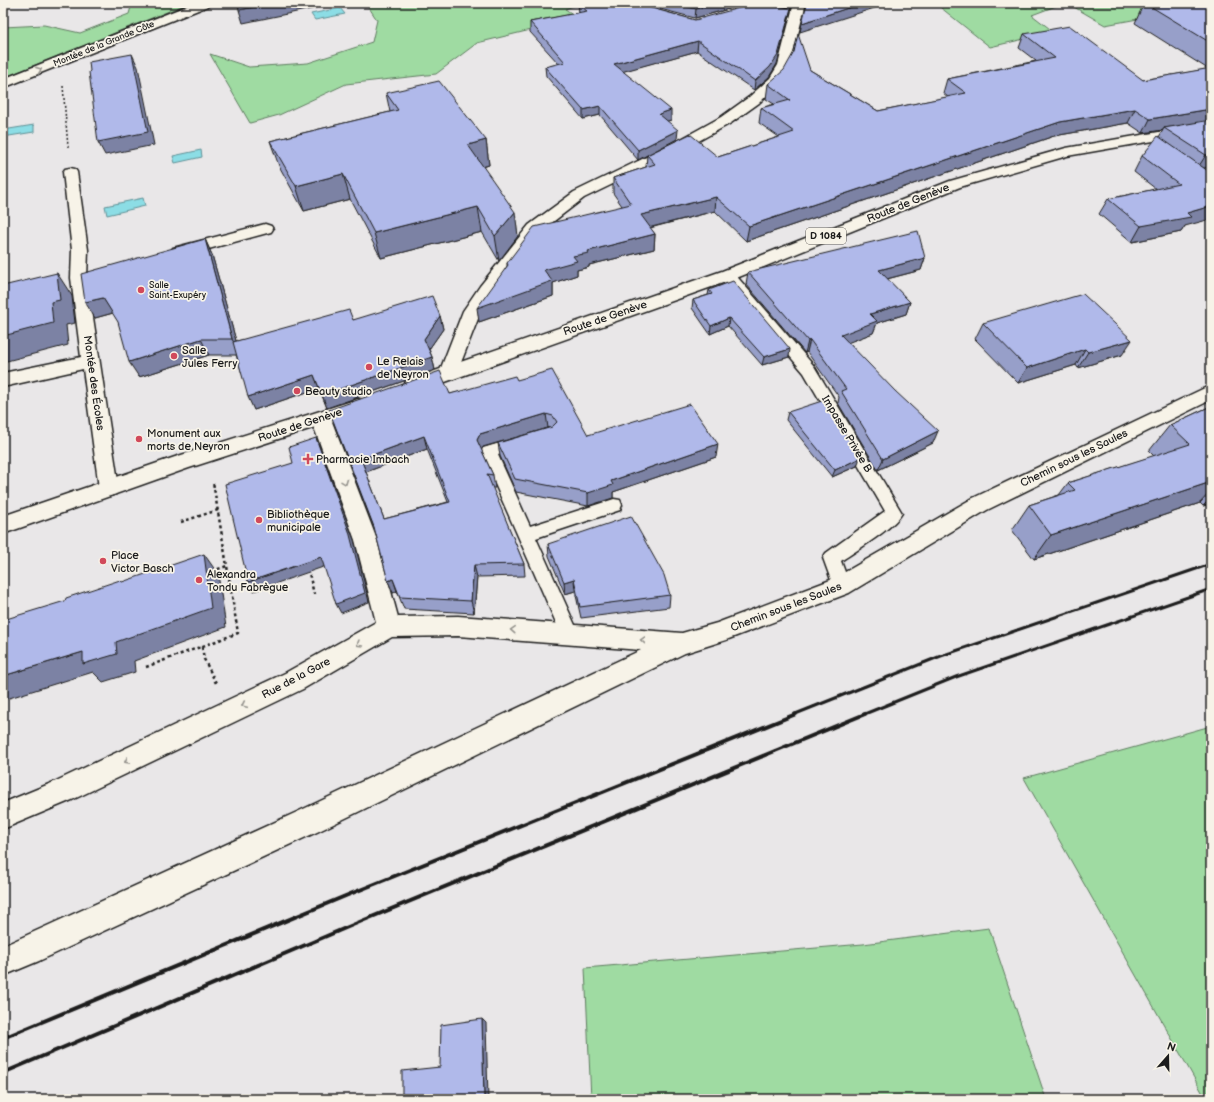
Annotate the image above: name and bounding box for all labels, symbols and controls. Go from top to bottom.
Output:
street label: Montée de la Grande Côte [52,18,157,69]
one-way arrow [36,66,43,74]
street label: Route de Genève [865,180,952,225]
road number: D 1084 [806,228,846,244]
place label: Salle Saint-Exupéry [149,280,207,301]
marker: Salle Saint-Exupéry [136,285,146,295]
street label: Route de Genève [561,297,649,338]
street label: Montée des Écoles [81,335,108,432]
place label: Salle Jules Ferry [182,344,237,370]
marker: Salle Jules Ferry [169,351,179,361]
place label: Le Relais de Neyron [377,355,429,381]
marker: Le Relais de Neyron [364,362,374,372]
place label: Beauty studio [305,385,372,398]
marker: Beauty studio [292,386,302,396]
street label: Impasse Privée B [819,393,875,475]
street label: Route de Genève [256,405,344,445]
street label: Chemin sous les Saules [1018,426,1130,490]
place label: Monument aux morts de Neyron [147,427,230,453]
marker: Monument aux morts de Neyron [134,434,144,444]
place label: Pharmacie Imbach [316,453,409,466]
marker: Pharmacie Imbach [303,454,313,464]
one-way arrow [340,479,348,486]
place label: Bibliothèque municipale [267,508,330,534]
marker: Bibliothèque municipale [254,515,264,525]
place label: Place Victor Basch [111,549,174,575]
marker: Place Victor Basch [98,556,108,566]
place label: Alexandra Tondu Fabrègue [207,568,289,594]
marker: Alexandra Tondu Fabrègue [194,575,204,585]
street label: Chemin sous les Saules [729,580,844,634]
one-way arrow [510,626,516,635]
one-way arrow [640,635,646,644]
one-way arrow [356,639,363,646]
street label: Rue de la Gare [260,654,333,701]
one-way arrow [241,700,249,708]
one-way arrow [124,756,131,764]
north arrow [1148,1036,1188,1076]
text: N [1165,1040,1177,1055]

